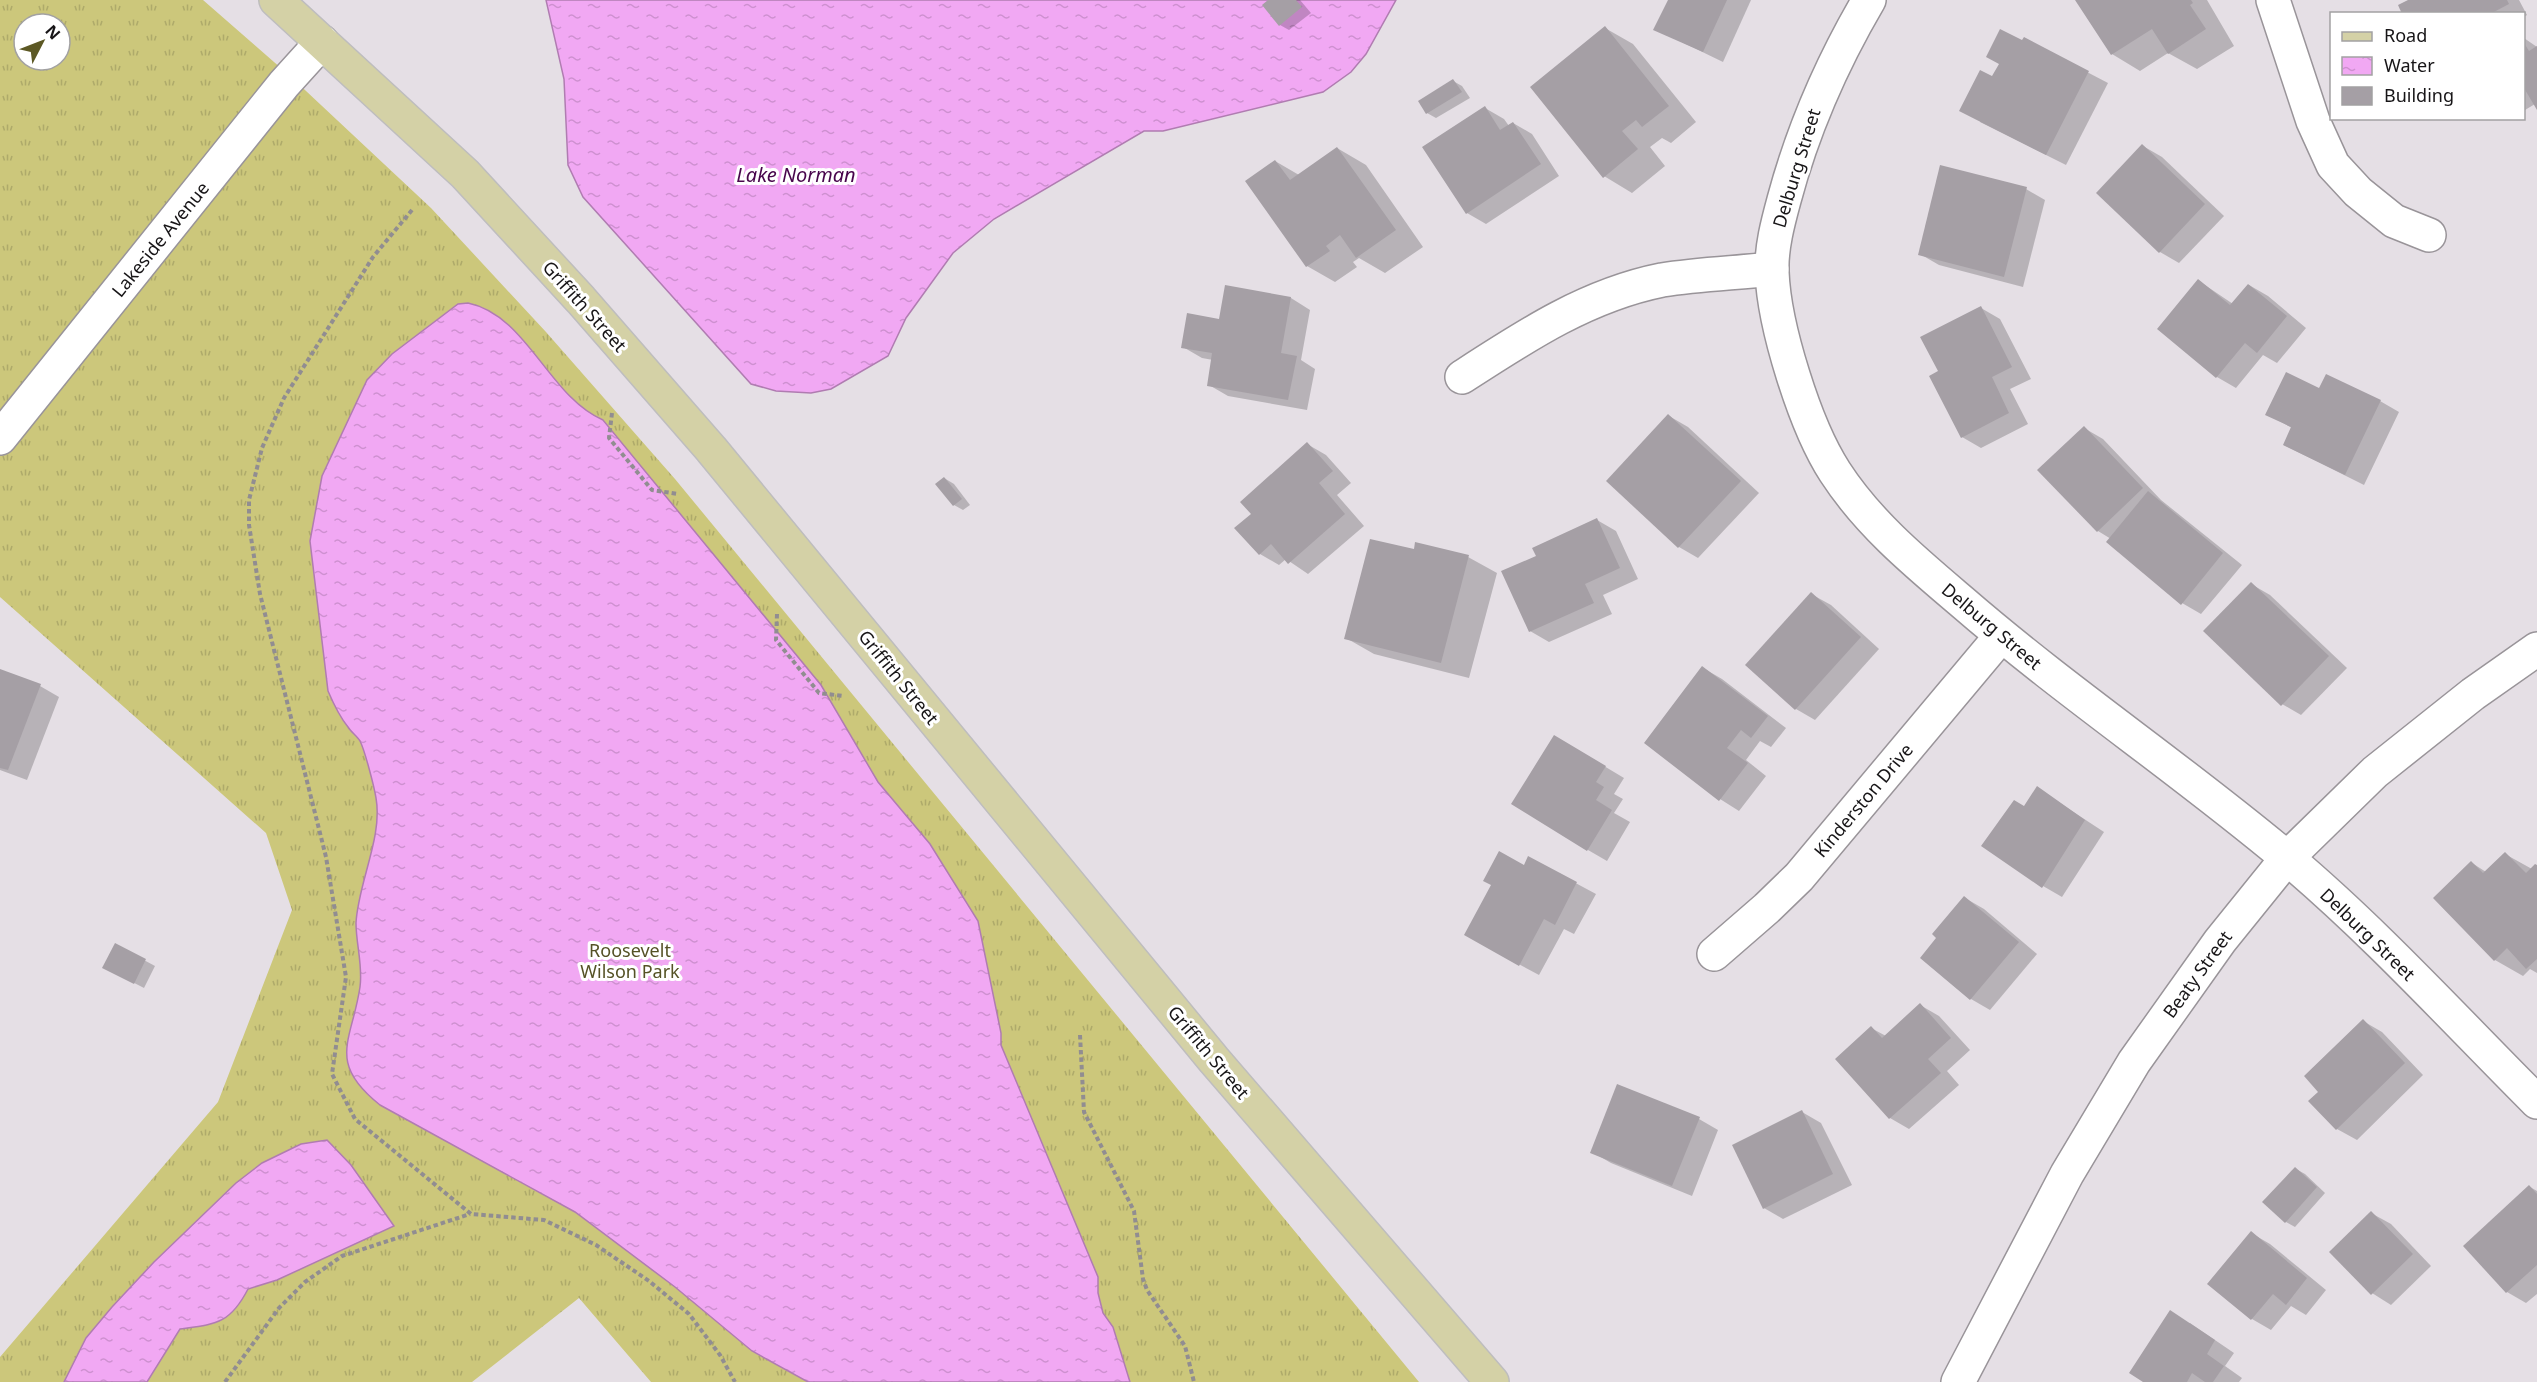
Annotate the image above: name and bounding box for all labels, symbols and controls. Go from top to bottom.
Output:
north arrow [12,12,72,72]
legend [2330,12,2525,120]
text: N [41,20,66,44]
text: Road [2384,23,2427,47]
text: Water [2384,53,2435,77]
text: Building [2384,83,2454,107]
street label: Delburg Street [1766,105,1826,231]
water label: Lake Norman [736,161,856,188]
street label: Lakeside Avenue [106,176,214,302]
street label: Griffith Street [538,255,633,357]
street label: Delburg Street [1937,577,2047,675]
street label: Griffith Street [854,625,945,730]
street label: Kinderston Drive [1808,738,1918,862]
street label: Delburg Street [2315,883,2421,986]
street label: Beaty Street [2157,925,2237,1023]
park label: Roosevelt Wilson Park [580,938,680,983]
street label: Griffith Street [1163,1000,1255,1104]

